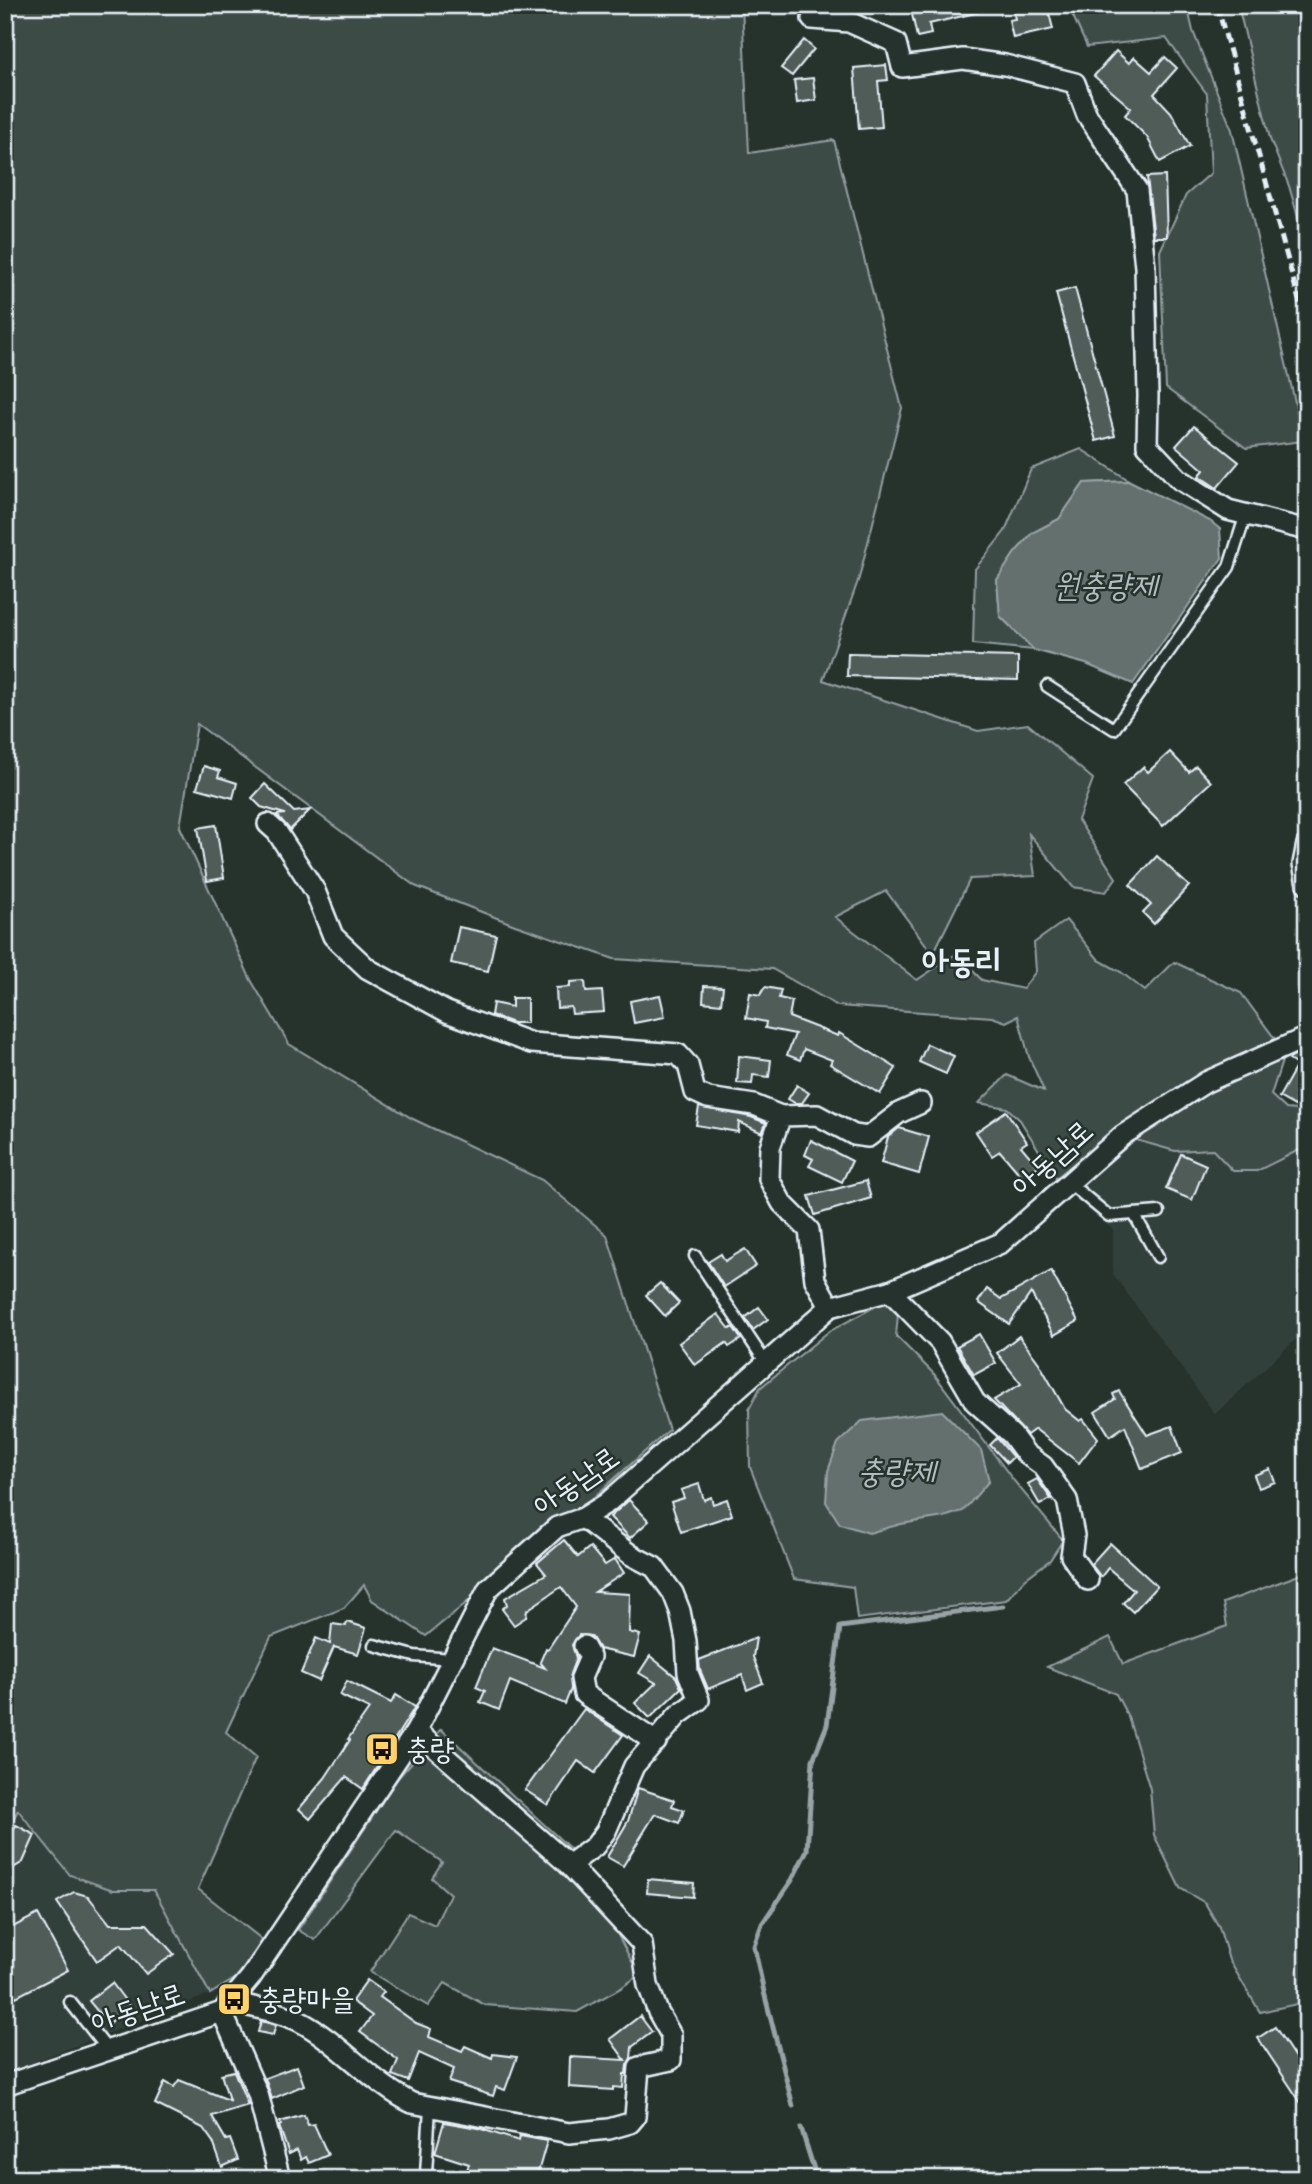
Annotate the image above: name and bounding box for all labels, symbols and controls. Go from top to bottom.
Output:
water label: 원충량제 [1054,565,1161,606]
district label: 아동리 [922,940,1002,982]
street label: 아동남로 [1003,1112,1101,1204]
street label: 아동남로 [526,1438,626,1524]
water label: 충량제 [857,1451,939,1492]
bus stop icon: 충량 [363,1730,401,1768]
place label: 충량 [406,1730,454,1768]
street label: 아동남로 [86,1974,190,2042]
bus stop icon: 충량마을 [215,1980,253,2018]
place label: 충량마을 [258,1980,355,2018]

